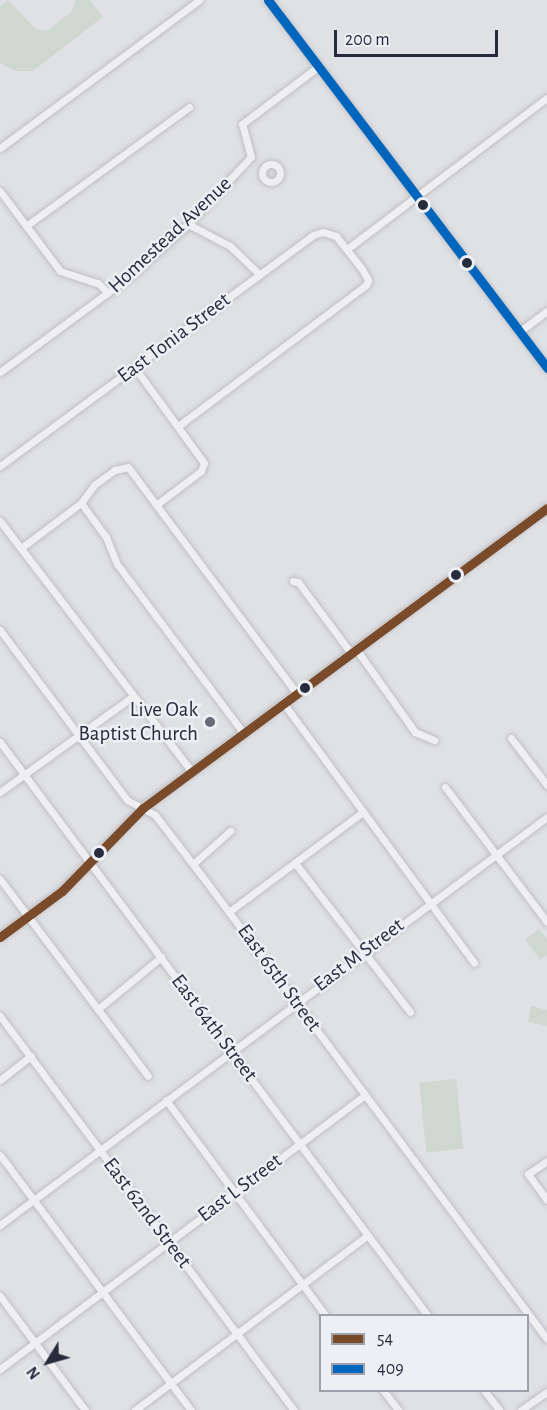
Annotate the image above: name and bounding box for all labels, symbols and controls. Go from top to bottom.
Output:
scale bar [337,18,500,56]
text: 200 m [345,31,390,49]
street label: Homestead Avenue [103,171,237,299]
unlabelled marker [417,199,429,211]
unlabelled marker [461,257,473,269]
street label: East Tonia Street [113,287,235,389]
unlabelled marker [450,569,462,581]
unlabelled marker [299,682,311,694]
place label: Live Oak Baptist Church [79,697,198,747]
marker: Live Oak Baptist Church [203,715,217,729]
unlabelled marker [93,847,105,859]
street label: East M Street [309,913,409,997]
street label: East 65th Street [232,919,326,1037]
street label: East 64th Street [165,969,263,1087]
street label: East L Street [193,1148,287,1228]
street label: East 62nd Street [97,1153,197,1273]
legend [319,1314,529,1392]
text: 54 [377,1330,393,1348]
north arrow [18,1332,78,1392]
text: 409 [377,1360,404,1378]
text: N [24,1364,43,1382]

